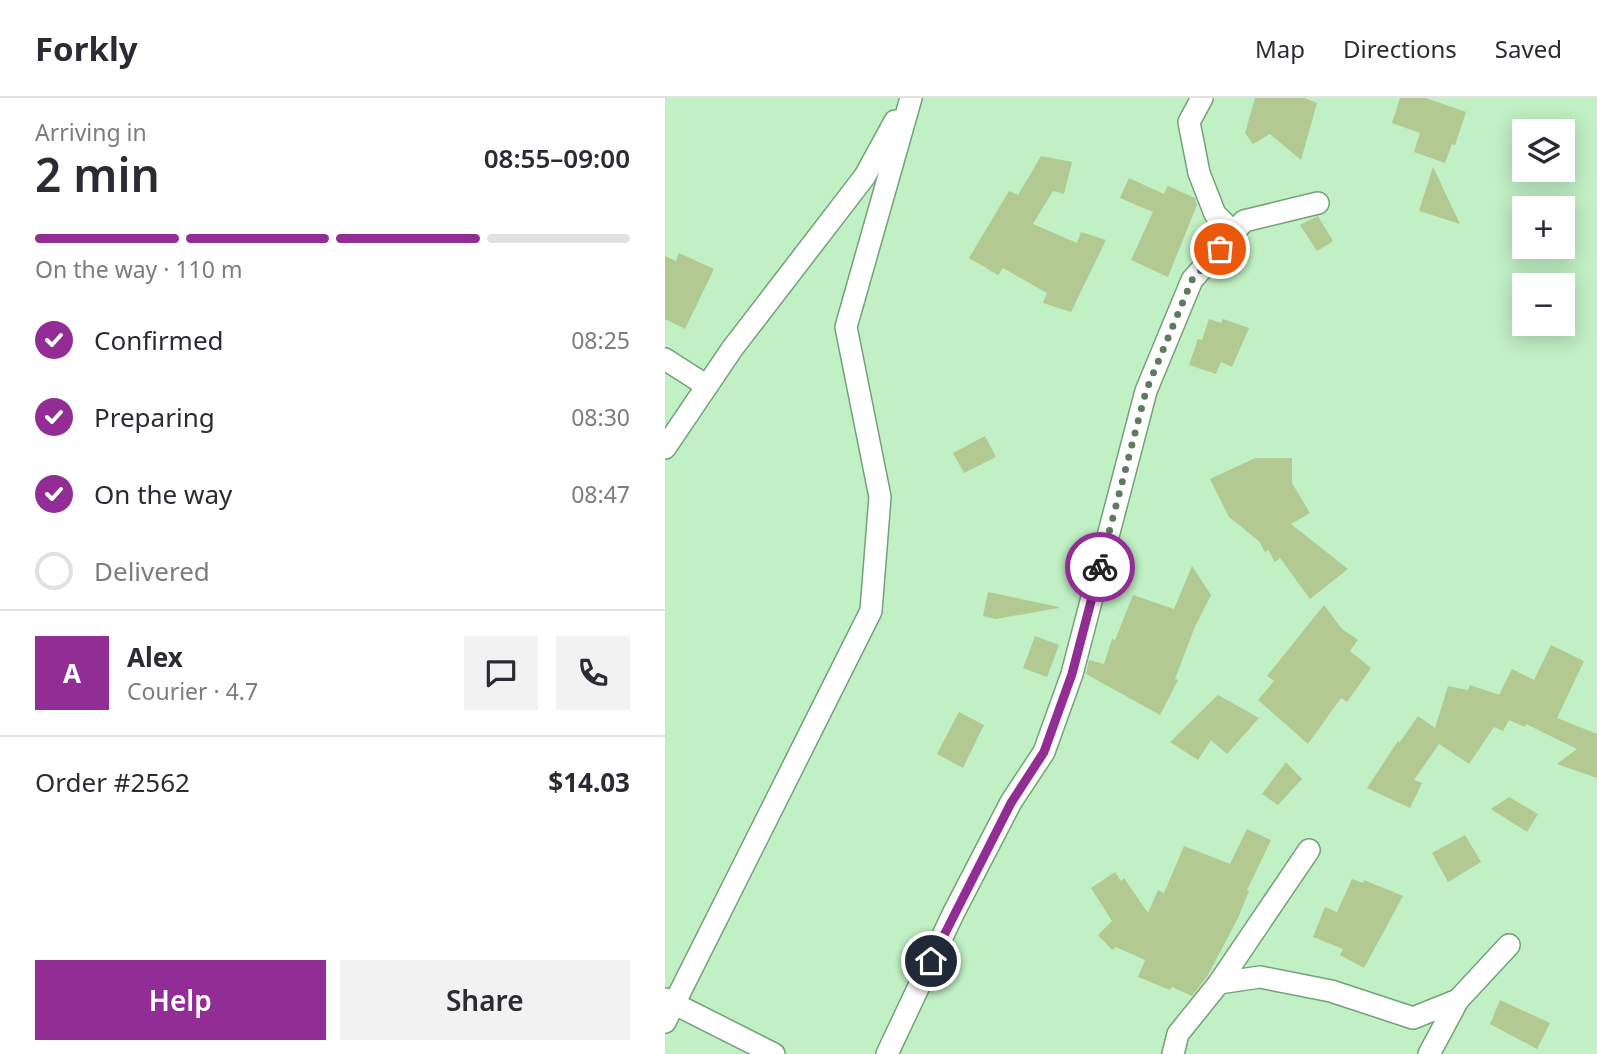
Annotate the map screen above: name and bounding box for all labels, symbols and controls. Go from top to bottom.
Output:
text: Forkly [35,26,138,71]
text: Map [1255,32,1305,65]
text: Directions [1343,32,1457,65]
text: Saved [1495,32,1562,65]
text: Arriving in [35,116,147,148]
map controls [1512,119,1575,336]
button: layers [1512,119,1575,182]
text: 08:55–09:00 [484,140,630,176]
text: 2 min [35,143,160,205]
button: + [1512,196,1575,259]
pin [1190,219,1250,279]
icon: bag [1201,230,1239,268]
text: On the way · 110 m [35,253,242,285]
button: − [1512,273,1575,336]
icon: check [35,321,73,359]
text: Confirmed [94,322,224,358]
text: 08:25 [571,324,630,356]
icon: check [35,398,73,436]
text: Preparing [94,399,215,435]
text: 08:30 [571,401,630,433]
icon: check [35,475,73,513]
text: On the way [94,476,232,512]
text: 08:47 [571,478,630,510]
courier [1065,532,1135,602]
icon: bike [1081,548,1119,586]
text: Delivered [94,553,210,589]
button: chat [464,636,538,710]
button: phone [556,636,630,710]
text: Alex [127,639,183,675]
text: A [63,655,81,691]
text: Courier · 4.7 [127,675,258,707]
text: Order #2562 [35,764,190,800]
text: $14.03 [548,764,630,800]
pin [901,931,961,991]
icon: home [912,942,950,980]
button: Help [35,960,326,1040]
button: Share [340,960,630,1040]

